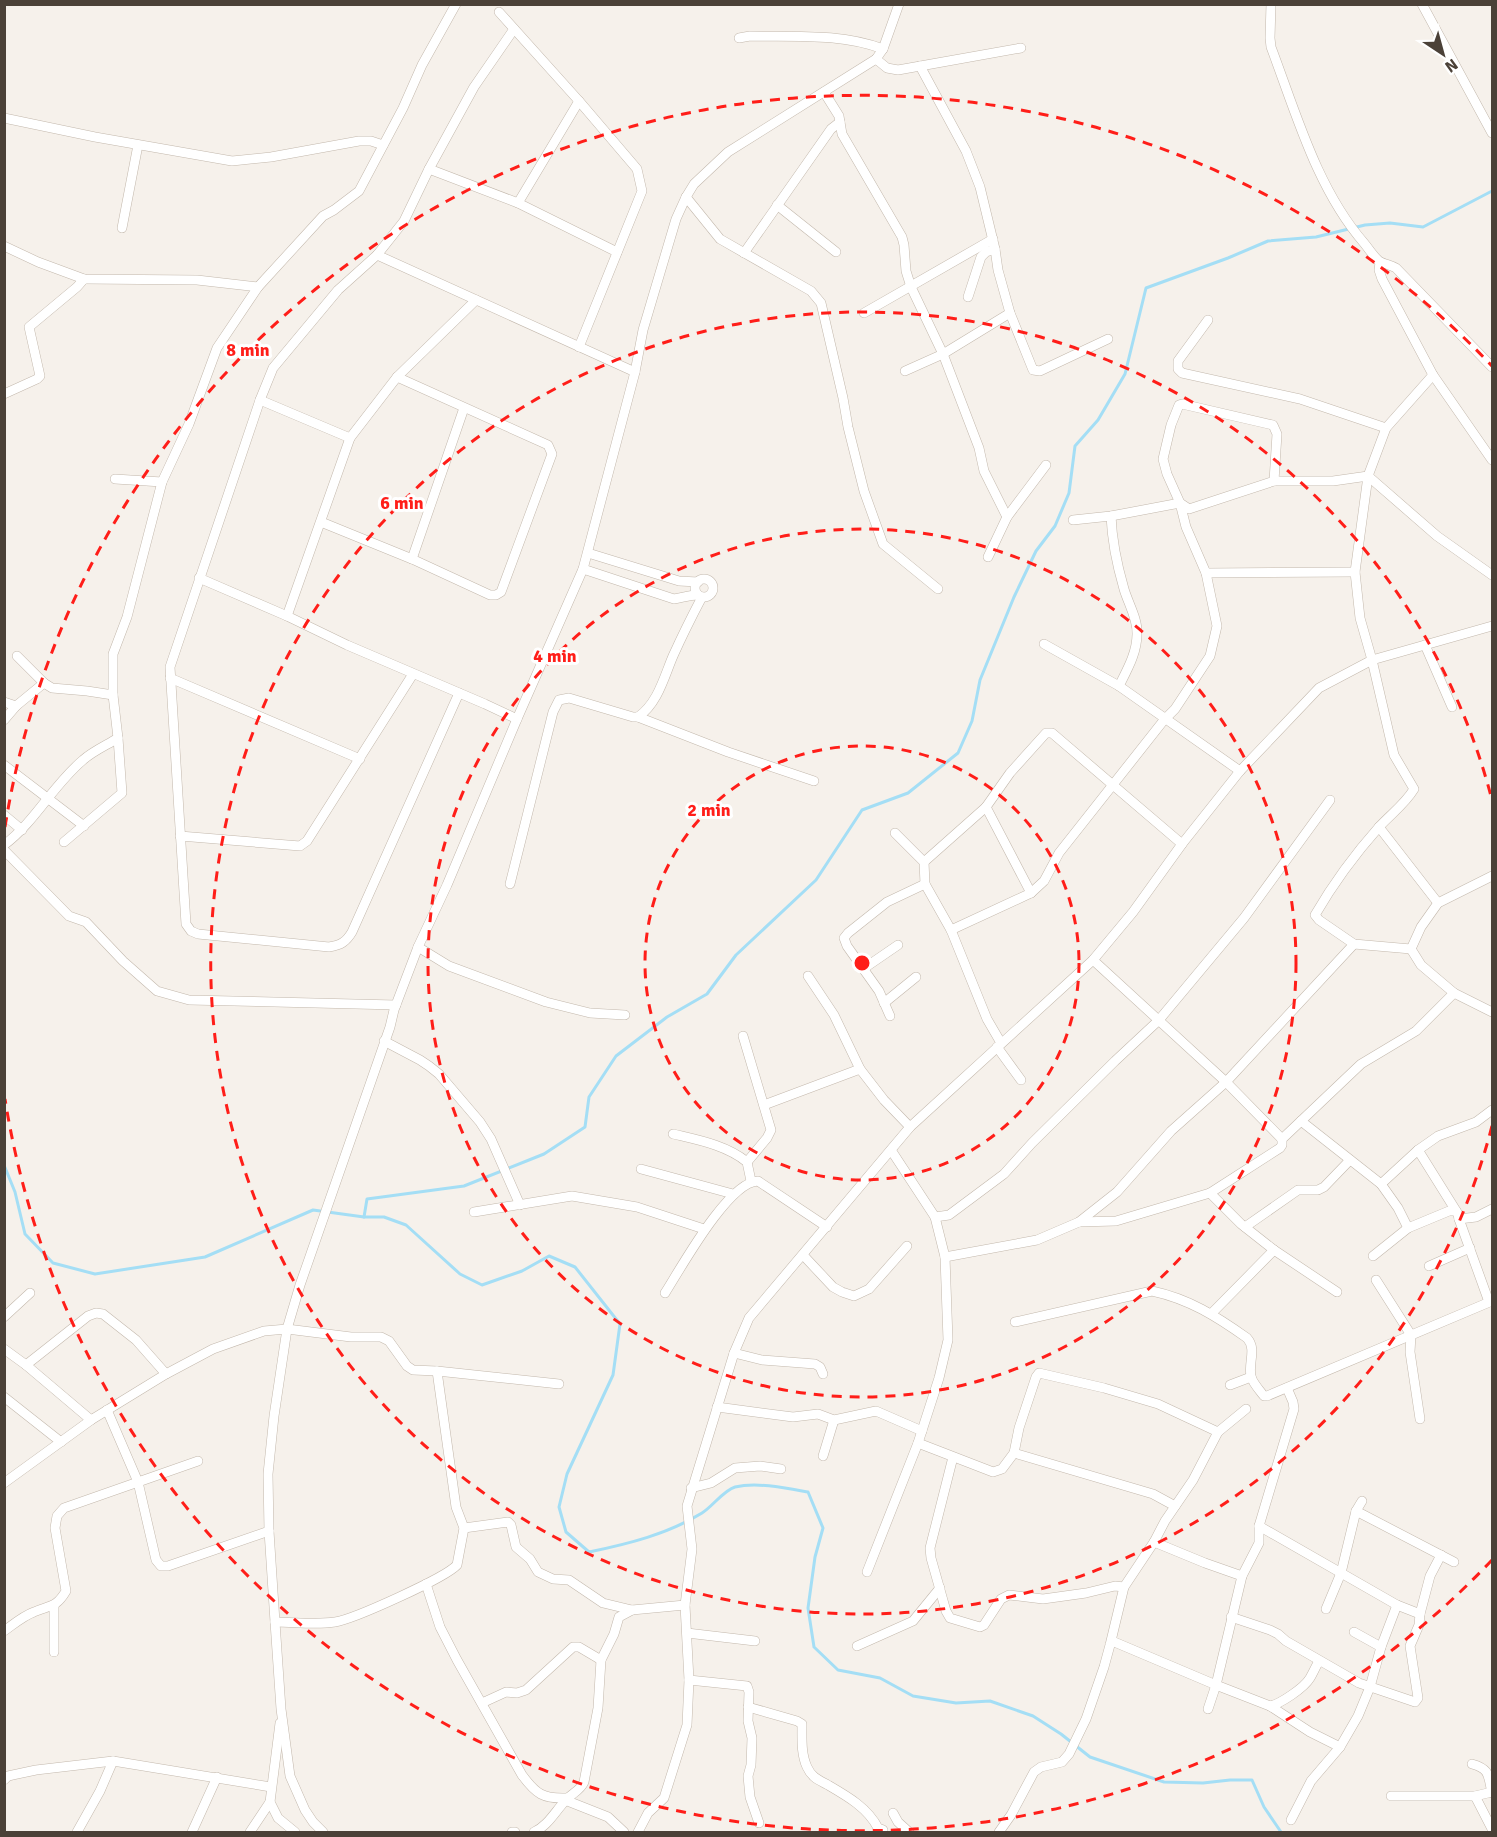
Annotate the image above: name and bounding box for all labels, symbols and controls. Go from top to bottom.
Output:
north arrow [1413,24,1473,84]
text: N [1441,54,1462,77]
text: 8 min [226,339,270,361]
text: 6 min [380,492,424,514]
text: 4 min [533,645,577,667]
text: 2 min [687,799,731,821]
centre of rings [852,953,872,973]

